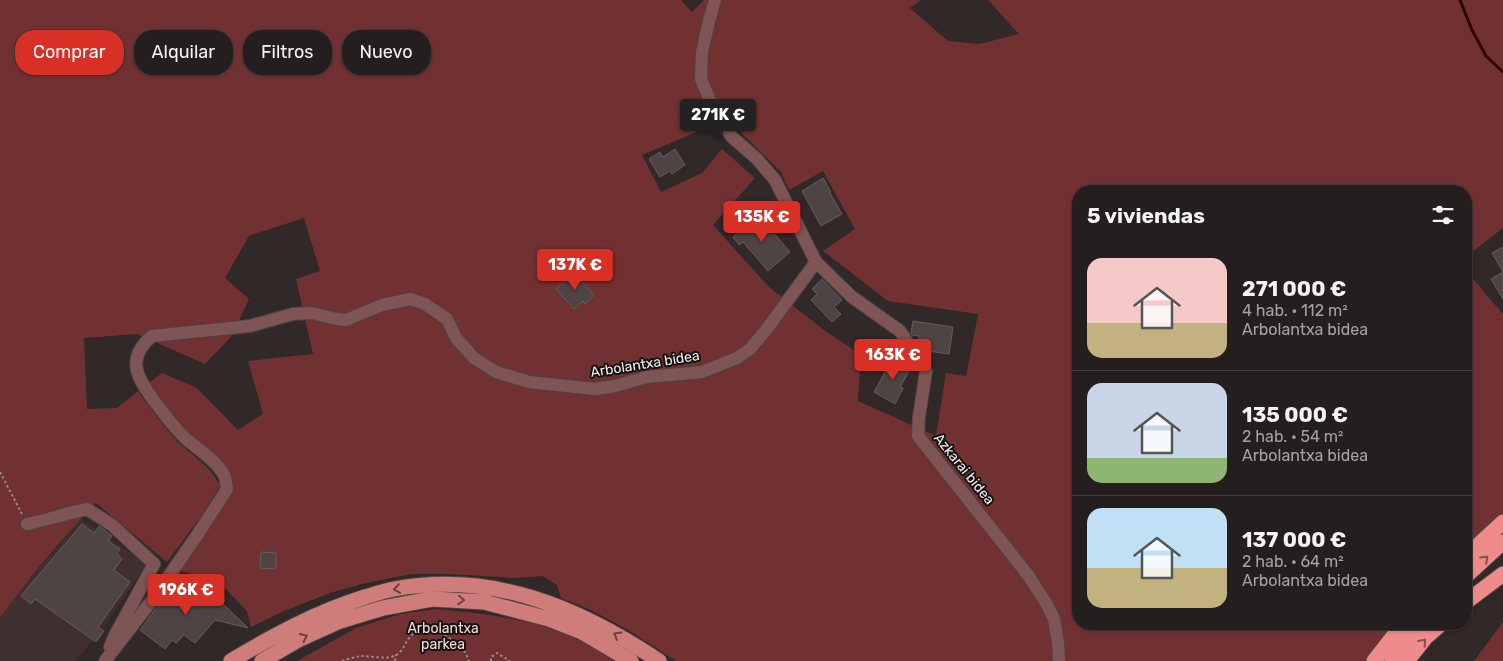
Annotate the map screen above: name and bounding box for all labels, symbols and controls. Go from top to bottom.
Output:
chip: Comprar [15,30,124,75]
chip: Alquilar [134,30,233,75]
chip: Filtros [243,30,332,75]
chip: Nuevo [342,30,431,75]
pin: 271K € [677,98,759,141]
text: 271K € [691,105,745,124]
pin: 135K € [721,200,803,243]
icon: filters [1429,201,1457,229]
text: 5 viviendas [1087,203,1205,228]
text: 135K € [734,207,790,226]
pin: 137K € [534,248,616,291]
text: 137K € [548,255,602,274]
text: 271 000 € [1242,276,1346,301]
icon: home [1127,278,1187,338]
text: 4 hab. · 112 m² [1242,301,1348,320]
text: Arbolantxa bidea [1242,320,1368,339]
pin: 163K € [852,338,934,381]
text: 163K € [865,345,921,364]
street label: Arbolantxa bidea [589,347,701,381]
text: 135 000 € [1242,402,1348,427]
icon: home [1127,403,1187,463]
text: 2 hab. · 54 m² [1242,427,1343,446]
street label: Azkarai bidea [930,430,998,508]
text: Arbolantxa bidea [1242,446,1368,465]
text: 137 000 € [1242,527,1347,552]
icon: home [1127,528,1187,588]
text: 2 hab. · 64 m² [1242,552,1344,571]
one-way arrow [1479,556,1488,565]
text: Arbolantxa bidea [1242,571,1368,590]
pin: 196K € [145,574,227,616]
text: 196K € [158,580,214,599]
one-way arrow [392,583,401,594]
one-way arrow [457,594,465,605]
park label: Arbolantxa parkea [407,620,479,653]
one-way arrow [614,631,623,641]
one-way arrow [299,633,308,643]
one-way arrow [1417,638,1426,647]

